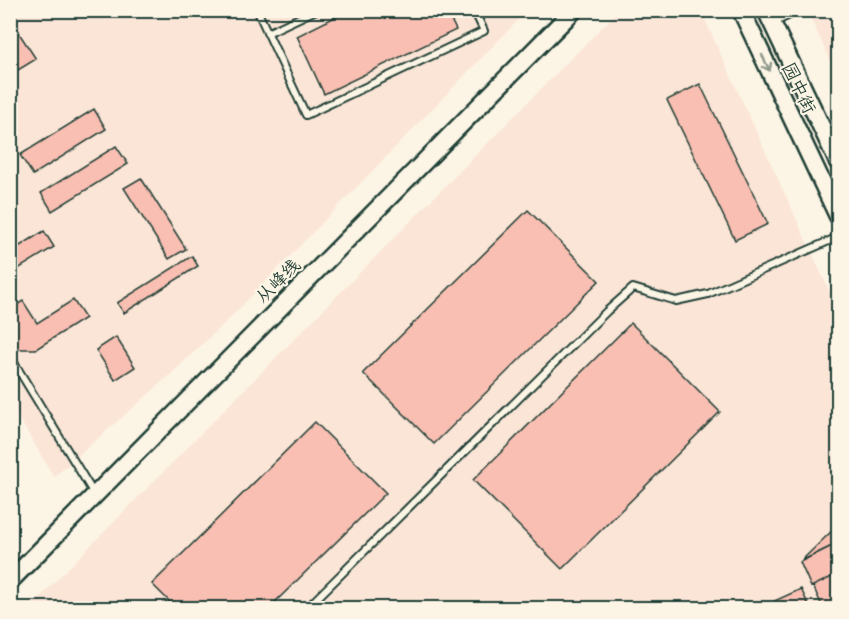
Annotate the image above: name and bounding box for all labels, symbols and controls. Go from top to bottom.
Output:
one-way arrow [760,54,772,72]
street label: 园中街 [776,59,821,118]
street label: 从峰线 [251,254,306,309]

